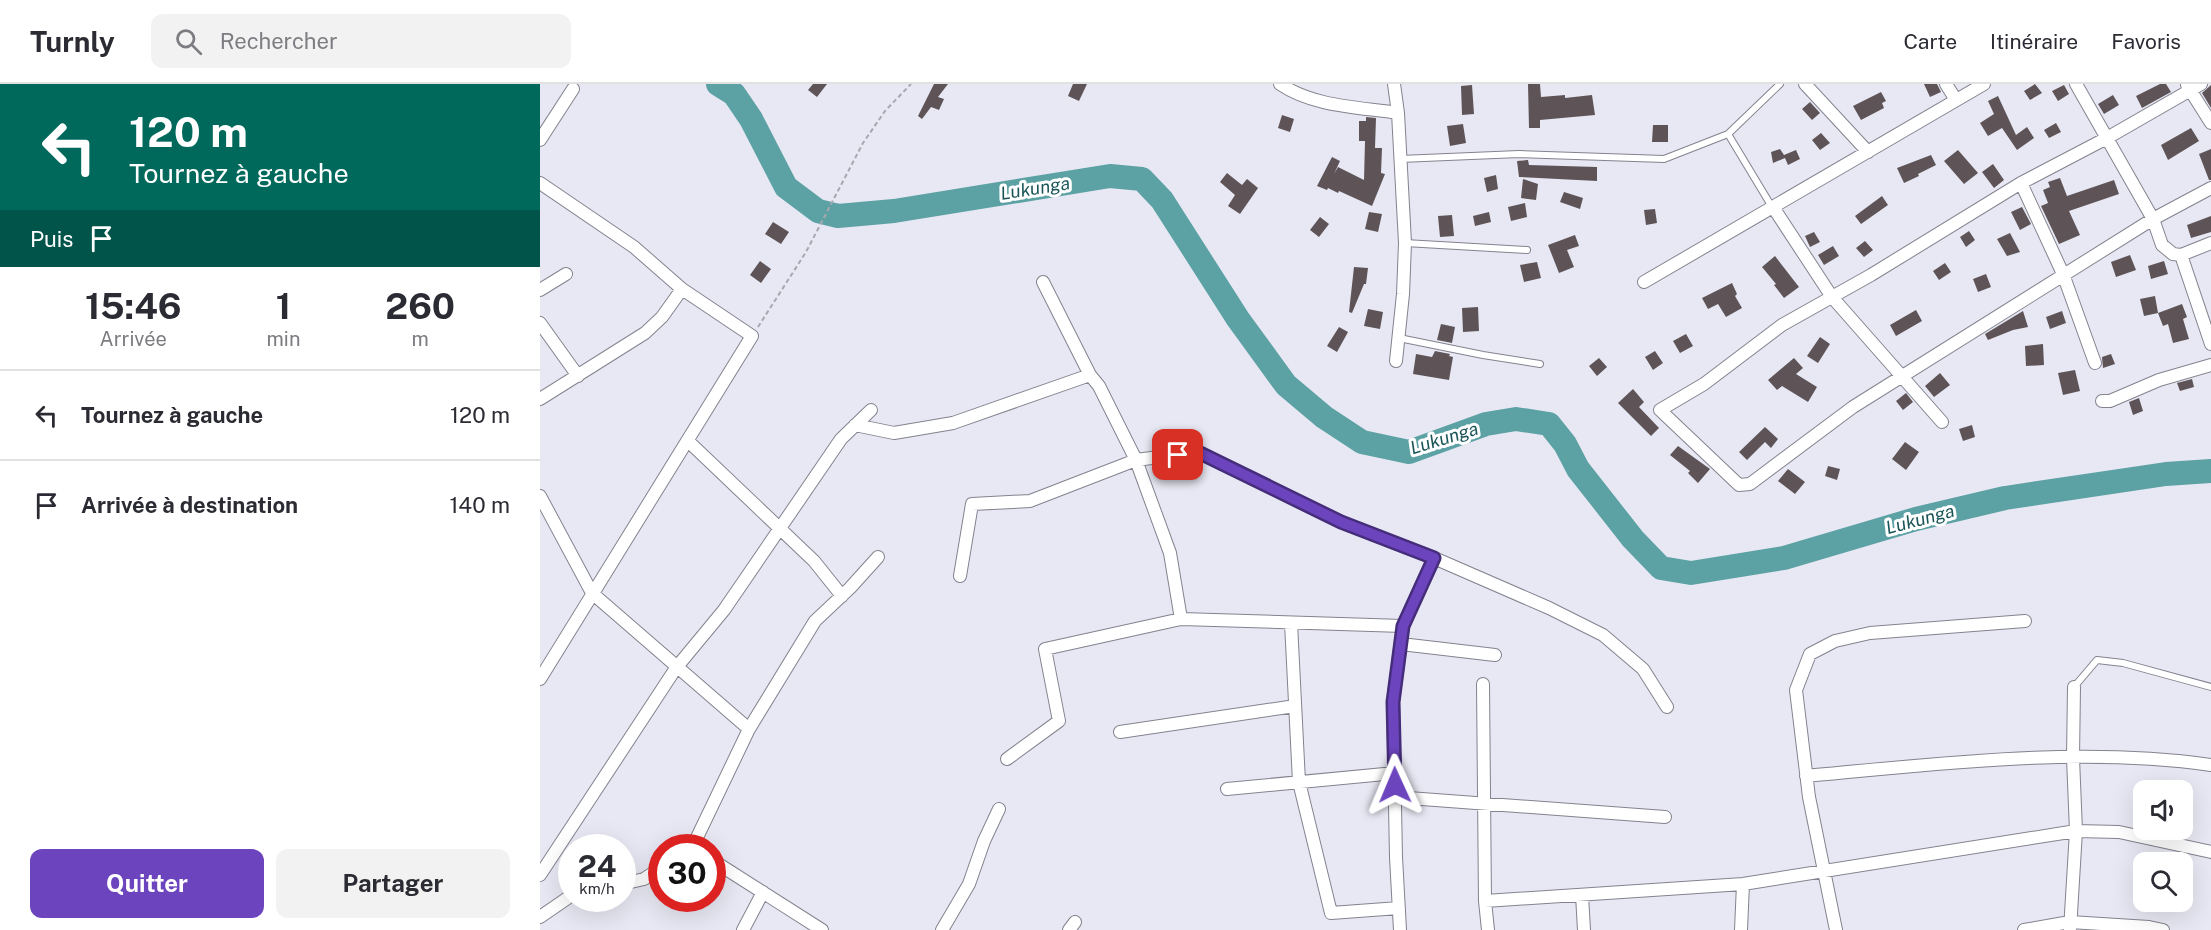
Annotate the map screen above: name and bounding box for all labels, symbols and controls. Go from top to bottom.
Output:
search box [151,14,571,68]
text: Turnly [30,25,115,58]
icon: search [172,25,205,58]
text: Rechercher [220,28,338,54]
text: Carte [1903,29,1957,54]
text: Itinéraire [1990,29,2078,54]
text: Favoris [2111,29,2181,54]
text: 120 m [129,107,248,156]
icon: left [30,108,108,186]
text: Tournez à gauche [129,157,349,189]
water label: Lukunga [999,172,1071,204]
icon: arrive [85,222,118,255]
text: Puis [30,226,73,252]
text: 15:46 [85,285,182,327]
text: 1 [276,285,291,327]
text: 260 [385,285,455,327]
text: Arrivée [100,327,167,351]
text: min [267,327,300,351]
text: m [412,327,429,351]
icon: left [30,399,63,432]
text: Tournez à gauche [81,402,263,428]
text: 120 m [450,402,510,428]
water label: Lukunga [1407,418,1481,458]
pin [1152,429,1203,480]
icon: arrive [1161,438,1194,471]
icon: arrive [30,489,63,522]
text: Arrivée à destination [81,492,298,518]
text: 140 m [449,492,510,518]
water label: Lukunga [1883,500,1957,538]
position arrow [1363,753,1427,817]
map controls [2133,780,2193,912]
button: sound [2133,780,2193,840]
speed limit sign: 30 [648,834,726,912]
text: 24 [578,848,616,884]
button: Quitter [30,849,264,918]
button: Partager [276,849,510,918]
button: search [2133,852,2193,912]
text: km/h [579,880,615,897]

